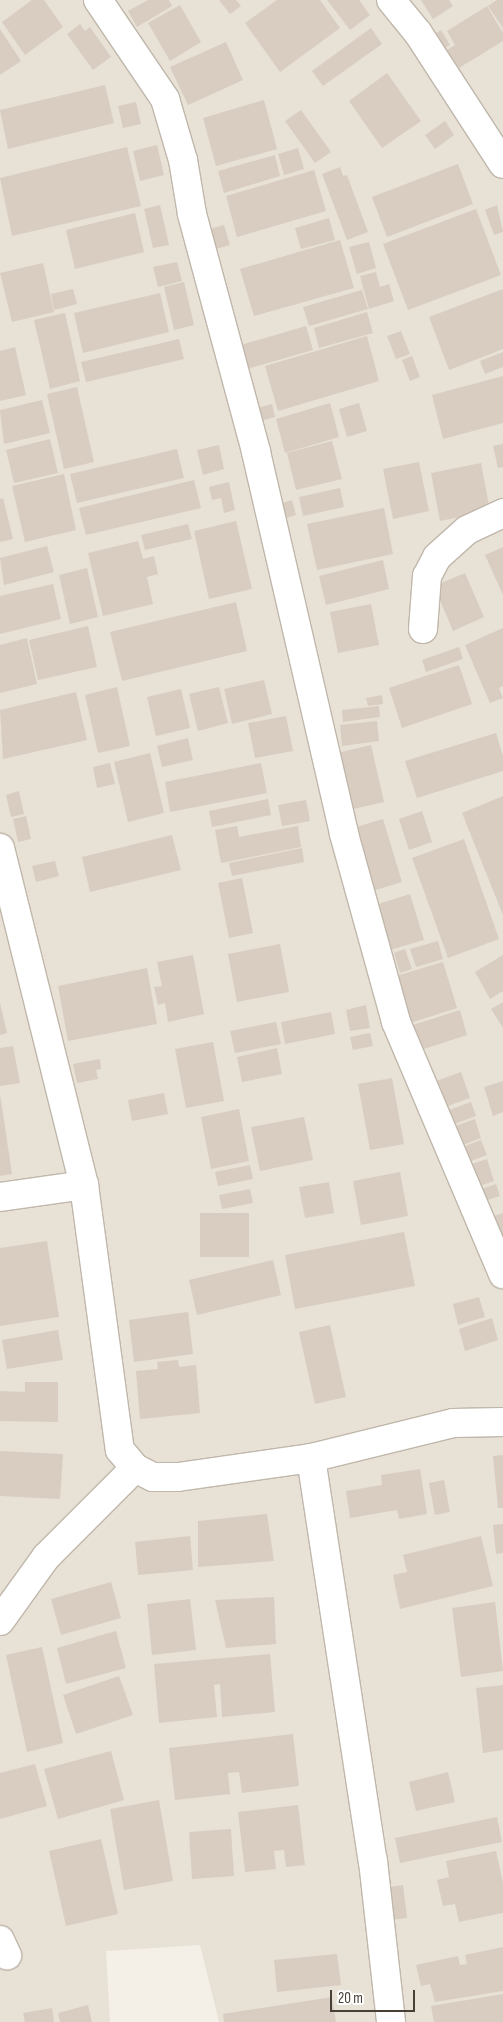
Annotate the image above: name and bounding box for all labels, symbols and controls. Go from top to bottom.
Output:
scale bar [333,1980,418,2012]
text: 20 m [338,1989,363,2008]

